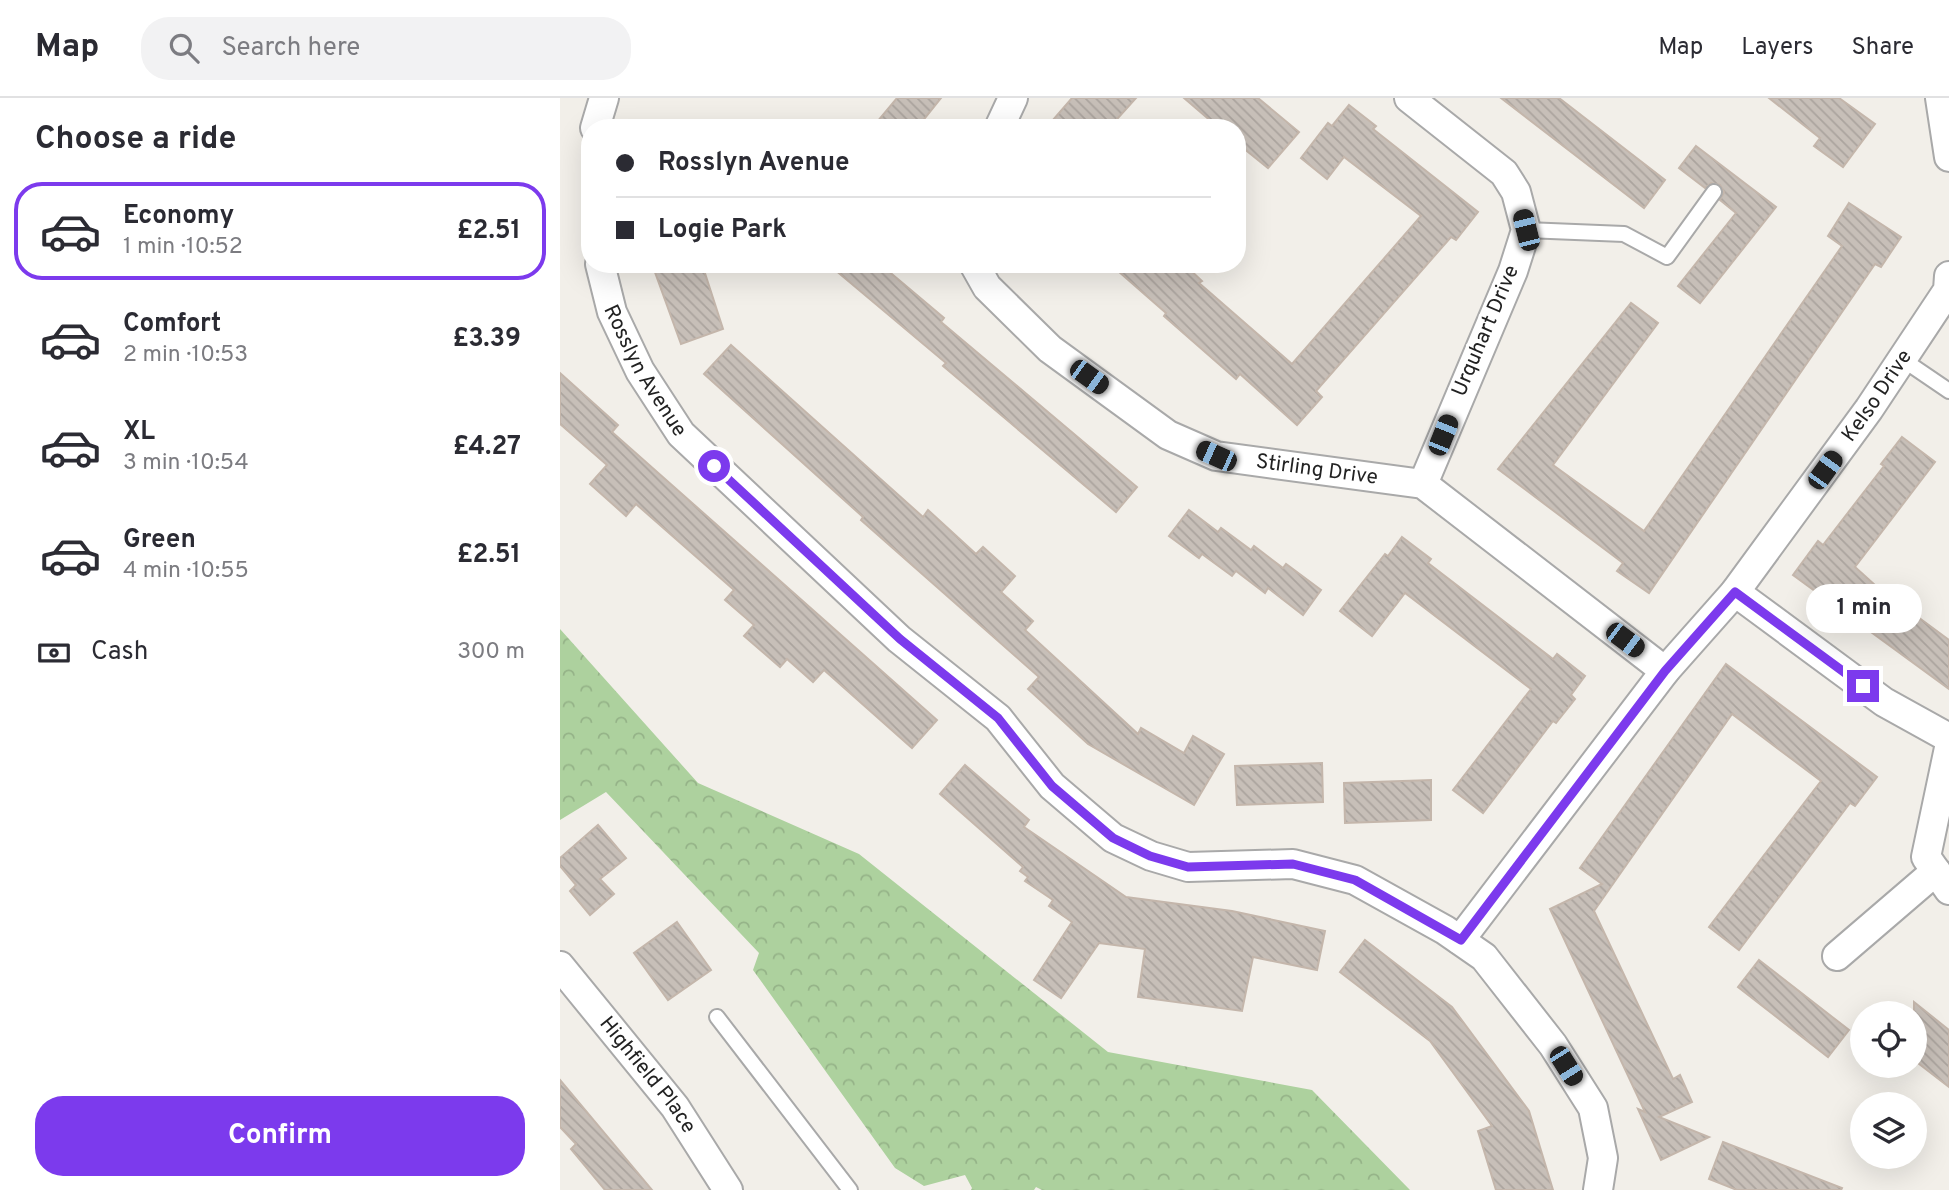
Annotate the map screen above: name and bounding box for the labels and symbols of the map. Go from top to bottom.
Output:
car [1511,207,1542,253]
street label: Urquhart Drive [1446,261,1526,401]
street label: Rosslyn Avenue [597,300,693,442]
street label: Kelso Drive [1836,344,1918,447]
car [1066,356,1113,398]
car [1426,412,1461,458]
car [1193,438,1240,474]
car [1805,447,1846,493]
street label: Stirling Drive [1254,448,1380,491]
route start [698,450,730,482]
callout: 1 min [1805,584,1921,634]
car [1602,619,1649,661]
route end [1847,670,1879,702]
street label: Highfield Place [593,1011,702,1139]
car [1546,1043,1587,1089]

